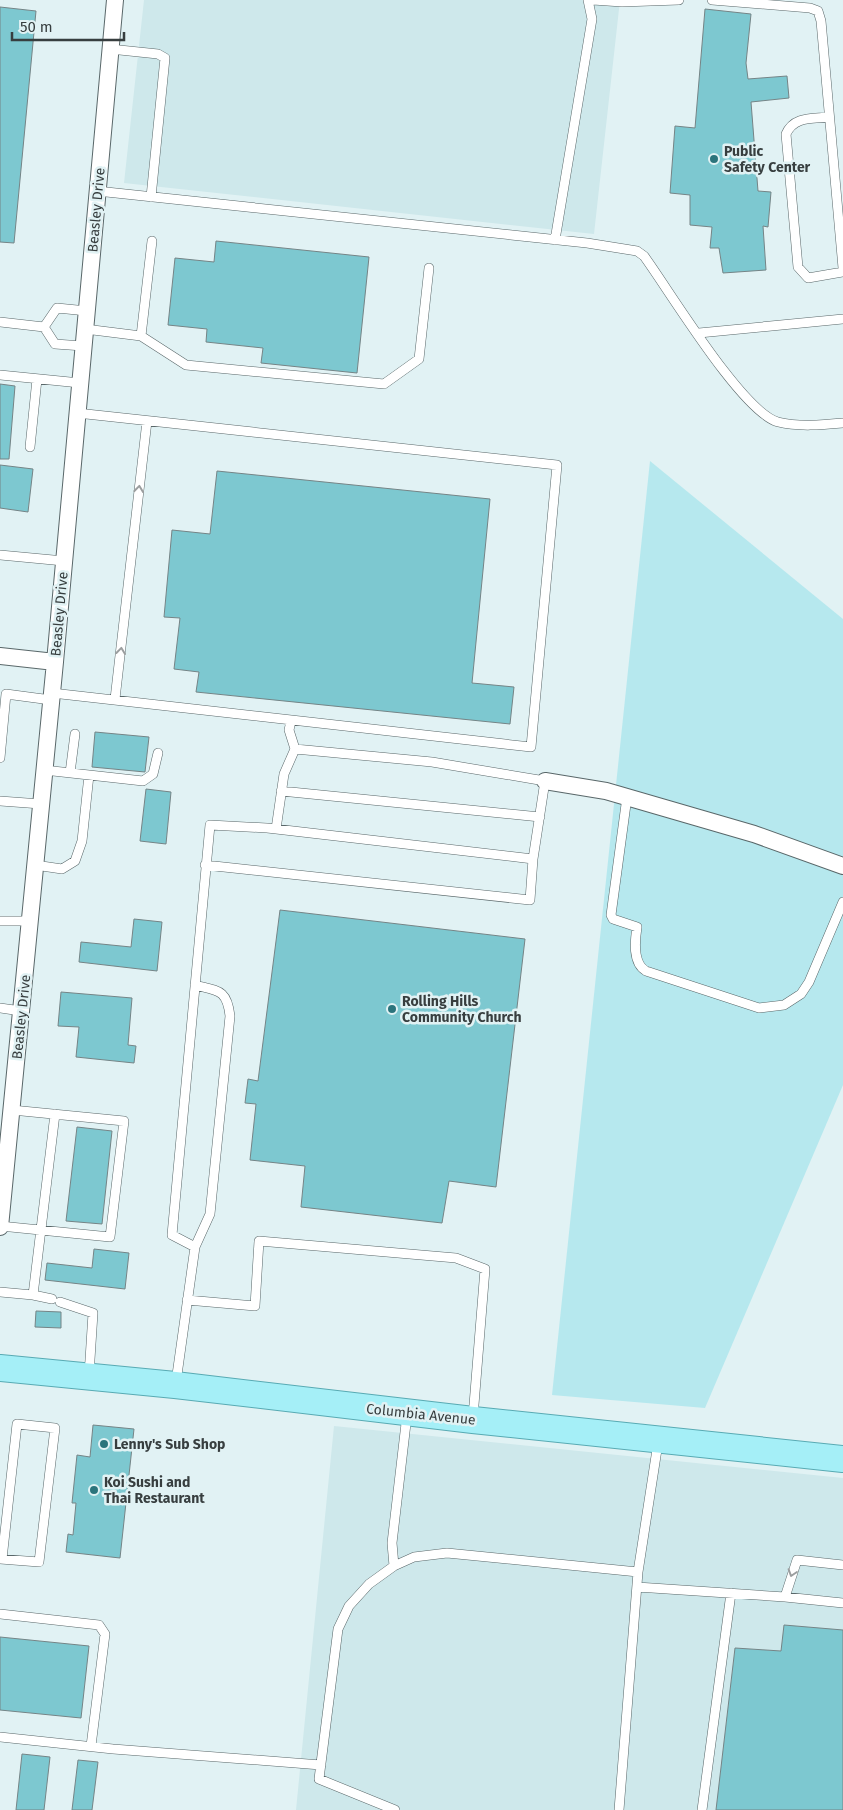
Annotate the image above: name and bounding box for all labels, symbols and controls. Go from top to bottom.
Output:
scale bar [12,10,125,42]
text: 50 m [20,18,53,36]
place label: Public Safety Center [724,143,811,176]
marker: Public Safety Center [708,153,720,165]
street label: Beasley Drive [84,167,109,253]
one-way arrow [133,485,144,493]
street label: Beasley Drive [47,571,72,657]
one-way arrow [115,646,126,654]
street label: Beasley Drive [9,974,34,1060]
place label: Rolling Hills Community Church [402,993,522,1026]
marker: Rolling Hills Community Church [386,1003,398,1015]
street label: Columbia Avenue [365,1400,477,1429]
place label: Lenny's Sub Shop [114,1436,225,1453]
marker: Lenny's Sub Shop [98,1438,110,1450]
place label: Koi Sushi and Thai Restaurant [104,1474,205,1507]
marker: Koi Sushi and Thai Restaurant [88,1484,100,1496]
one-way arrow [788,1568,798,1577]

